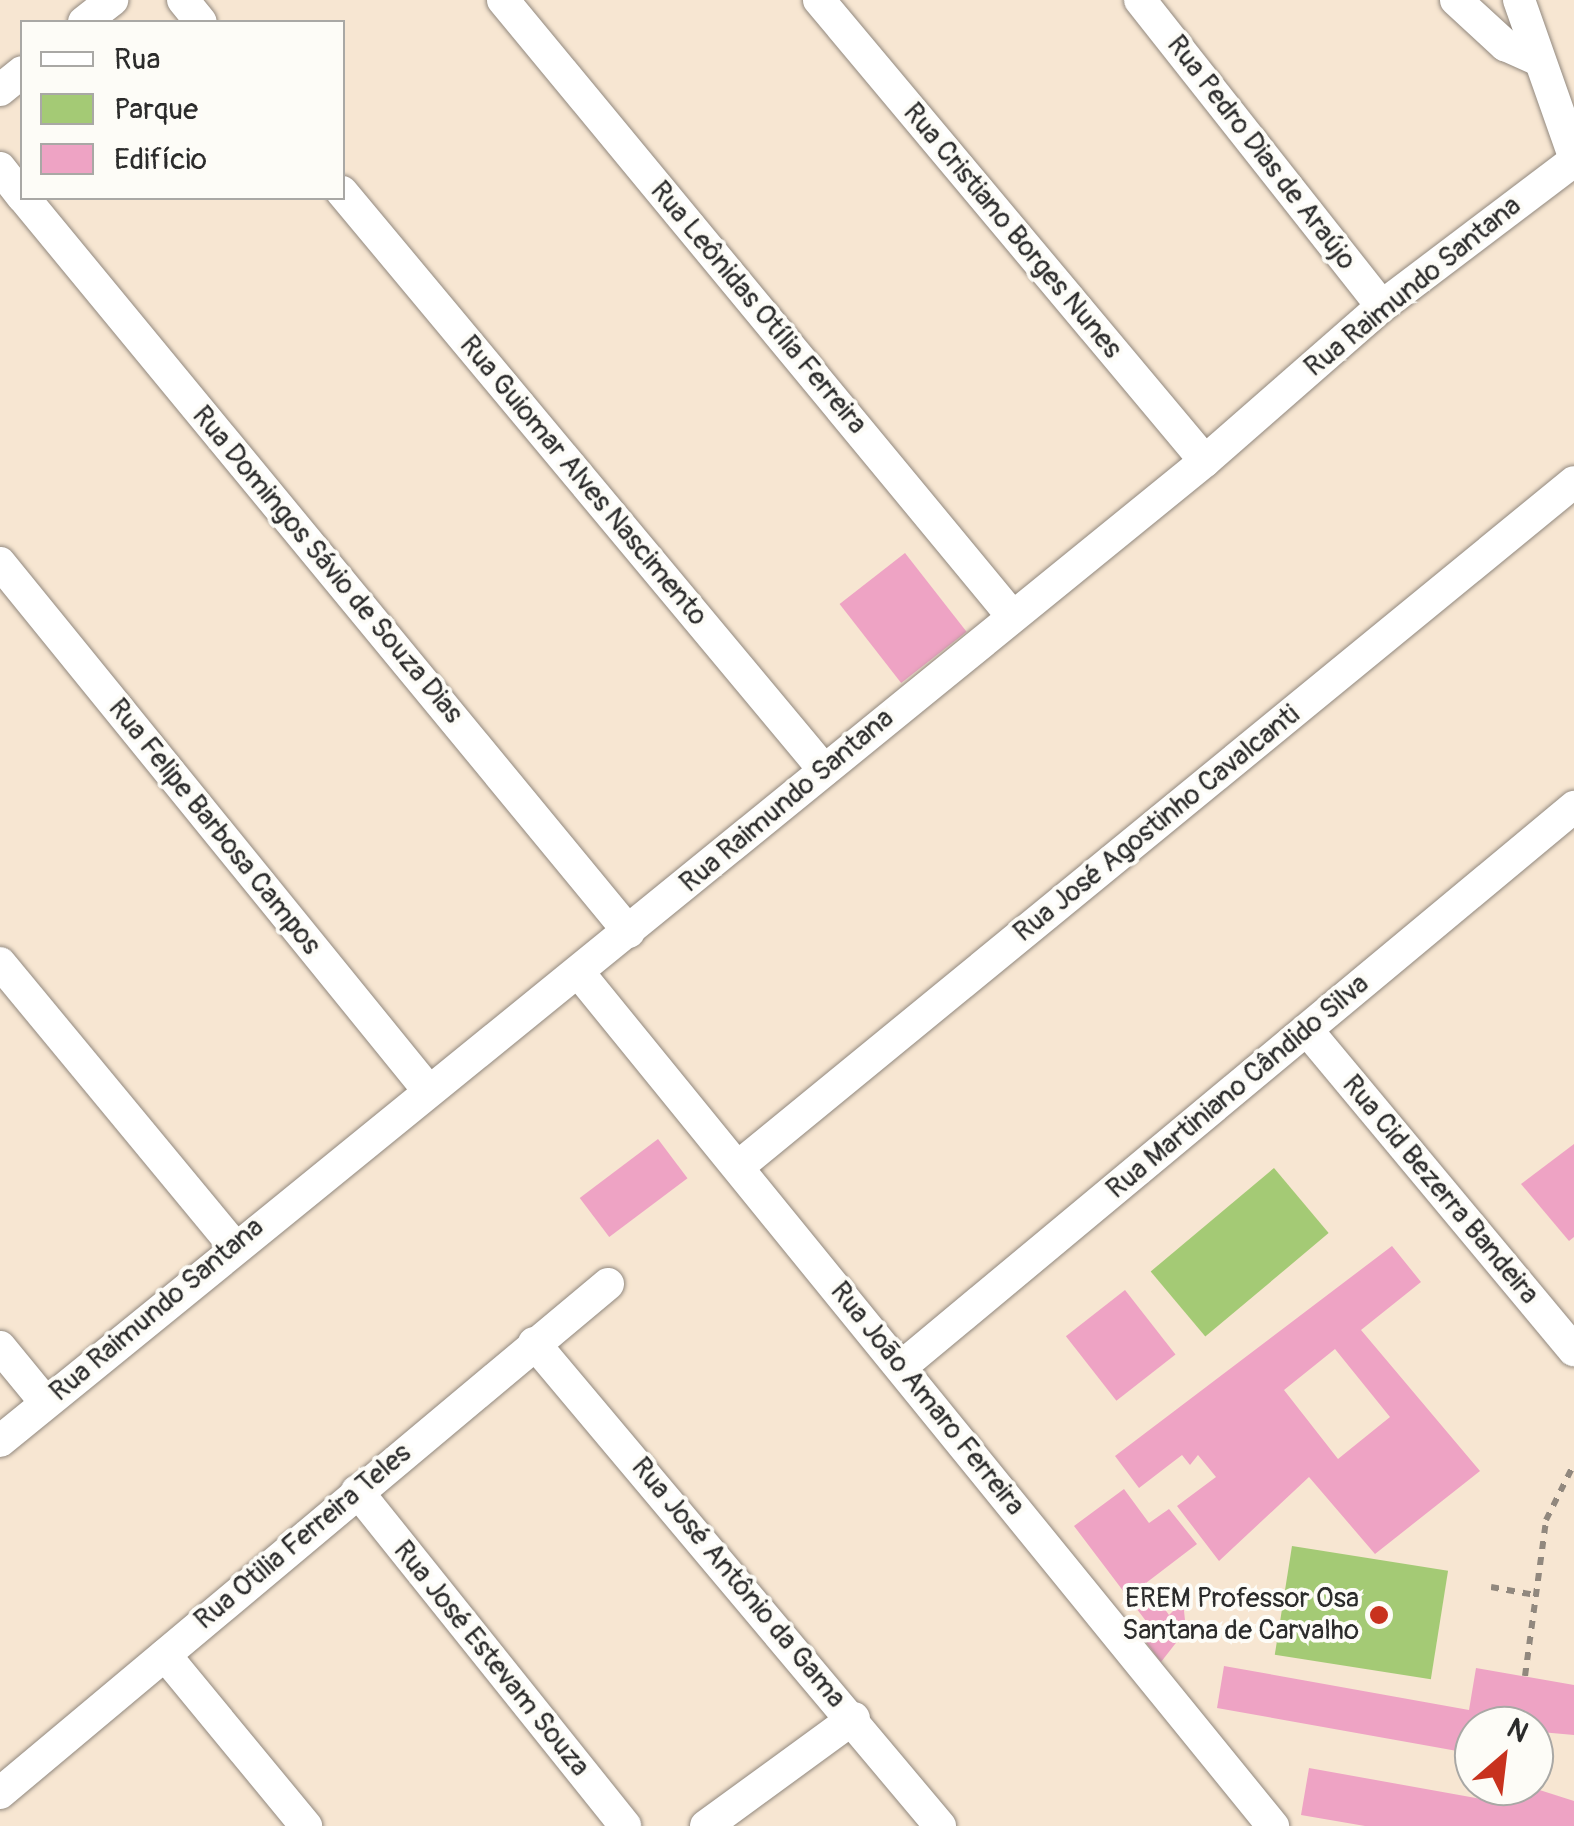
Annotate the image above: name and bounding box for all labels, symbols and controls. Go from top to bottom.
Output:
legend [20,20,345,200]
street label: Rua Pedro Dias de Araújo [1159,29,1363,277]
text: Rua [114,41,160,78]
text: Parque [114,91,198,128]
street label: Rua Cristiano Borges Nunes [895,97,1129,365]
text: Edifício [114,141,207,178]
street label: Rua Leônidas Otília Ferreira [643,175,873,441]
street label: Rua Raimundo Santana [1298,189,1528,385]
street label: Rua Guiomar Alves Nascimento [452,329,714,633]
street label: Rua Domingos Sávio de Souza Dias [184,400,470,730]
street label: Rua Felipe Barbosa Campos [101,692,327,962]
street label: Rua José Agostinho Cavalcanti [1007,698,1307,950]
street label: Rua Raimundo Santana [673,702,901,900]
street label: Rua Martiniano Cândido Silva [1100,967,1376,1207]
street label: Rua Cid Bezerra Bandeira [1334,1069,1546,1311]
street label: Rua Raimundo Santana [43,1211,271,1409]
street label: Rua João Amaro Ferreira [823,1276,1031,1522]
street label: Rua Otilia Ferreira Teles [188,1437,418,1637]
street label: Rua José Antônio da Gama [624,1451,852,1715]
street label: Rua José Estevam Souza [386,1535,596,1783]
place label: EREM Professor Osa Santana de Carvalho [1122,1582,1359,1648]
marker: EREM Professor Osa Santana de Carvalho [1368,1604,1390,1626]
north arrow [1454,1706,1554,1806]
text: N [1501,1711,1534,1751]

